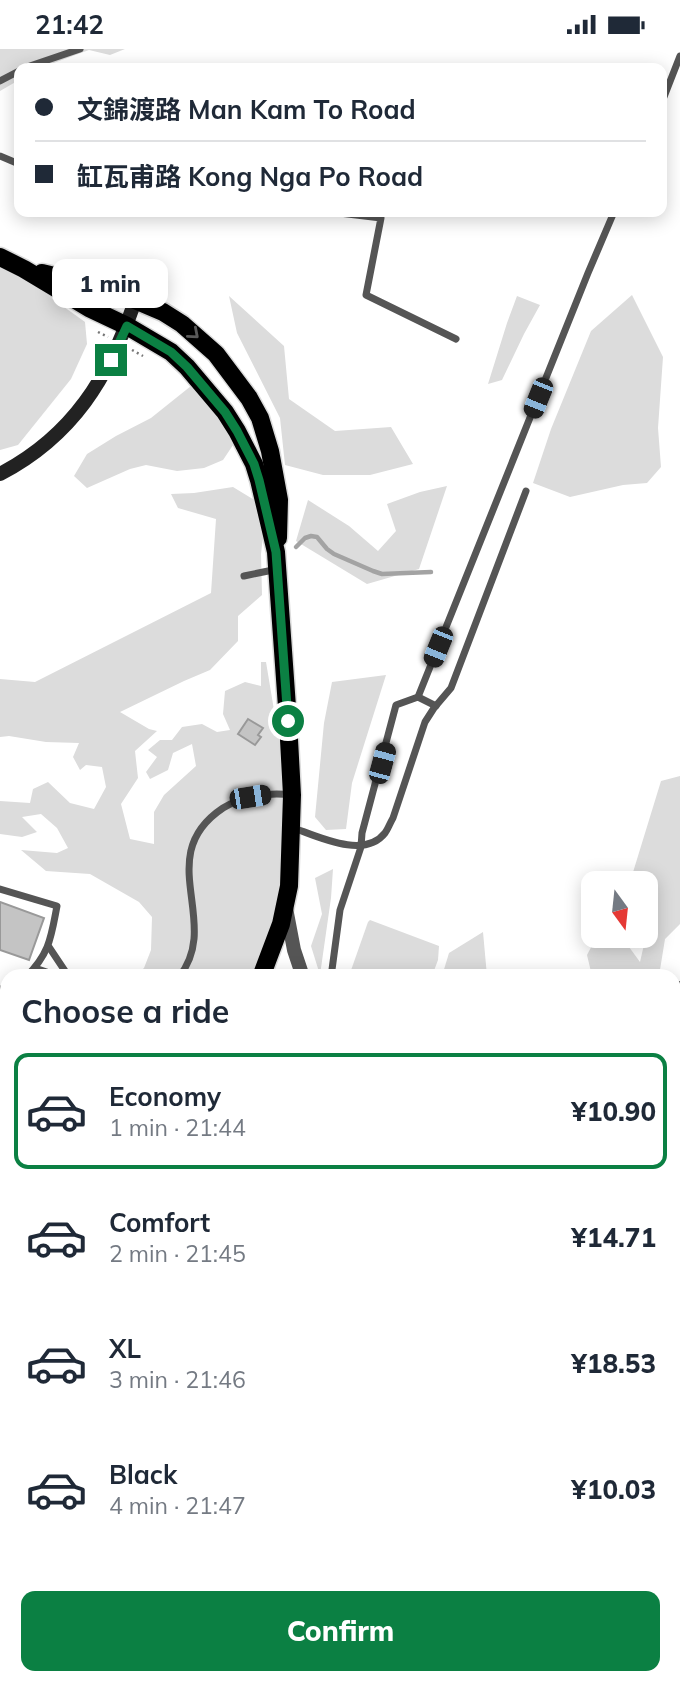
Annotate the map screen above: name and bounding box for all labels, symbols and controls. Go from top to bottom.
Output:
text: 21:42 [35,8,104,41]
text: 文錦渡路 Man Kam To Road [77,93,416,126]
text: 缸瓦甫路 Kong Nga Po Road [77,160,423,193]
callout: 1 min [53,259,169,307]
text: 1 min [79,269,141,298]
one-way arrow [186,326,199,338]
route end [95,344,127,376]
car [521,375,556,421]
car [421,624,456,670]
route start [272,705,304,737]
car [367,740,398,786]
car [228,783,273,811]
north arrow [581,871,658,949]
map controls [581,871,658,948]
text: Choose a ride [21,991,229,1031]
icon: car [25,1080,88,1143]
text: Economy [109,1080,221,1113]
text: ¥10.90 [571,1095,656,1128]
text: 1 min · 21:44 [109,1113,246,1142]
icon: car [25,1206,88,1269]
text: Comfort [109,1206,210,1239]
text: ¥14.71 [571,1221,656,1254]
text: 2 min · 21:45 [109,1239,246,1268]
icon: car [25,1332,88,1395]
text: XL [109,1332,141,1365]
text: ¥18.53 [571,1347,656,1380]
text: 3 min · 21:46 [109,1365,246,1394]
icon: car [25,1458,88,1521]
text: Black [109,1458,177,1491]
text: ¥10.03 [571,1473,656,1506]
text: 4 min · 21:47 [109,1491,246,1520]
button: Confirm [21,1591,660,1671]

